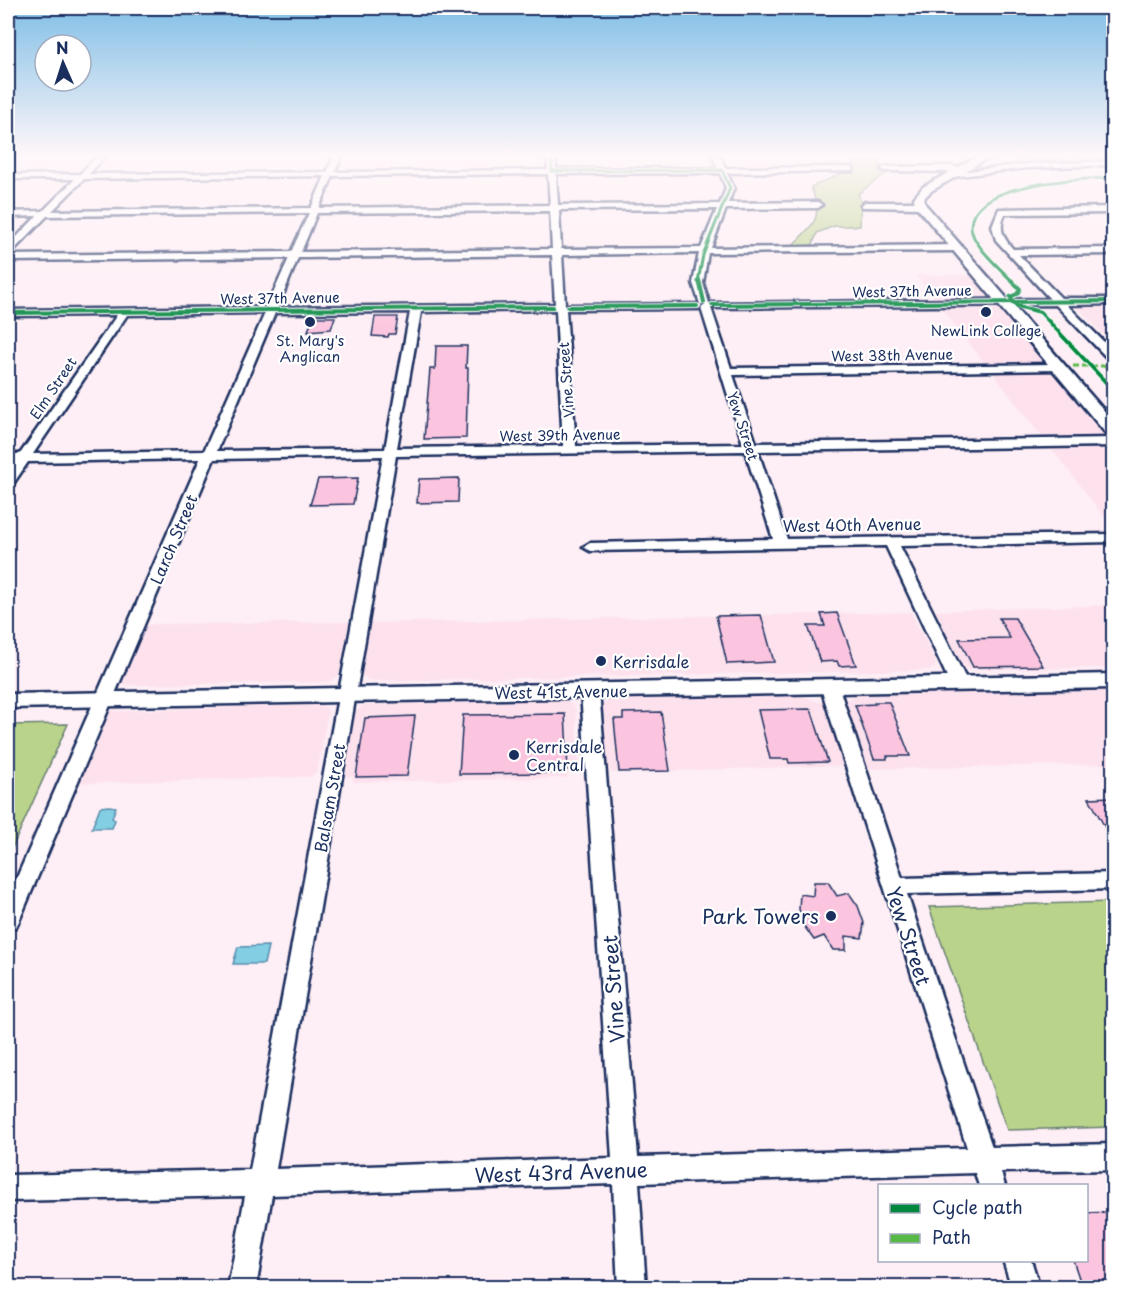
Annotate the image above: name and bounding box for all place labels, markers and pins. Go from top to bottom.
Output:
marker: NewLink College [979,305,993,319]
marker: St. Mary's Anglican [303,315,317,329]
place label: NewLink College [930,320,1042,341]
place label: St. Mary's Anglican [276,330,344,367]
place label: Kerrisdale [613,649,690,673]
marker: Kerrisdale [594,654,608,668]
place label: Kerrisdale Central [526,734,603,776]
marker: Kerrisdale Central [507,748,521,762]
place label: Park Towers [702,901,819,931]
marker: Park Towers [824,909,838,923]

